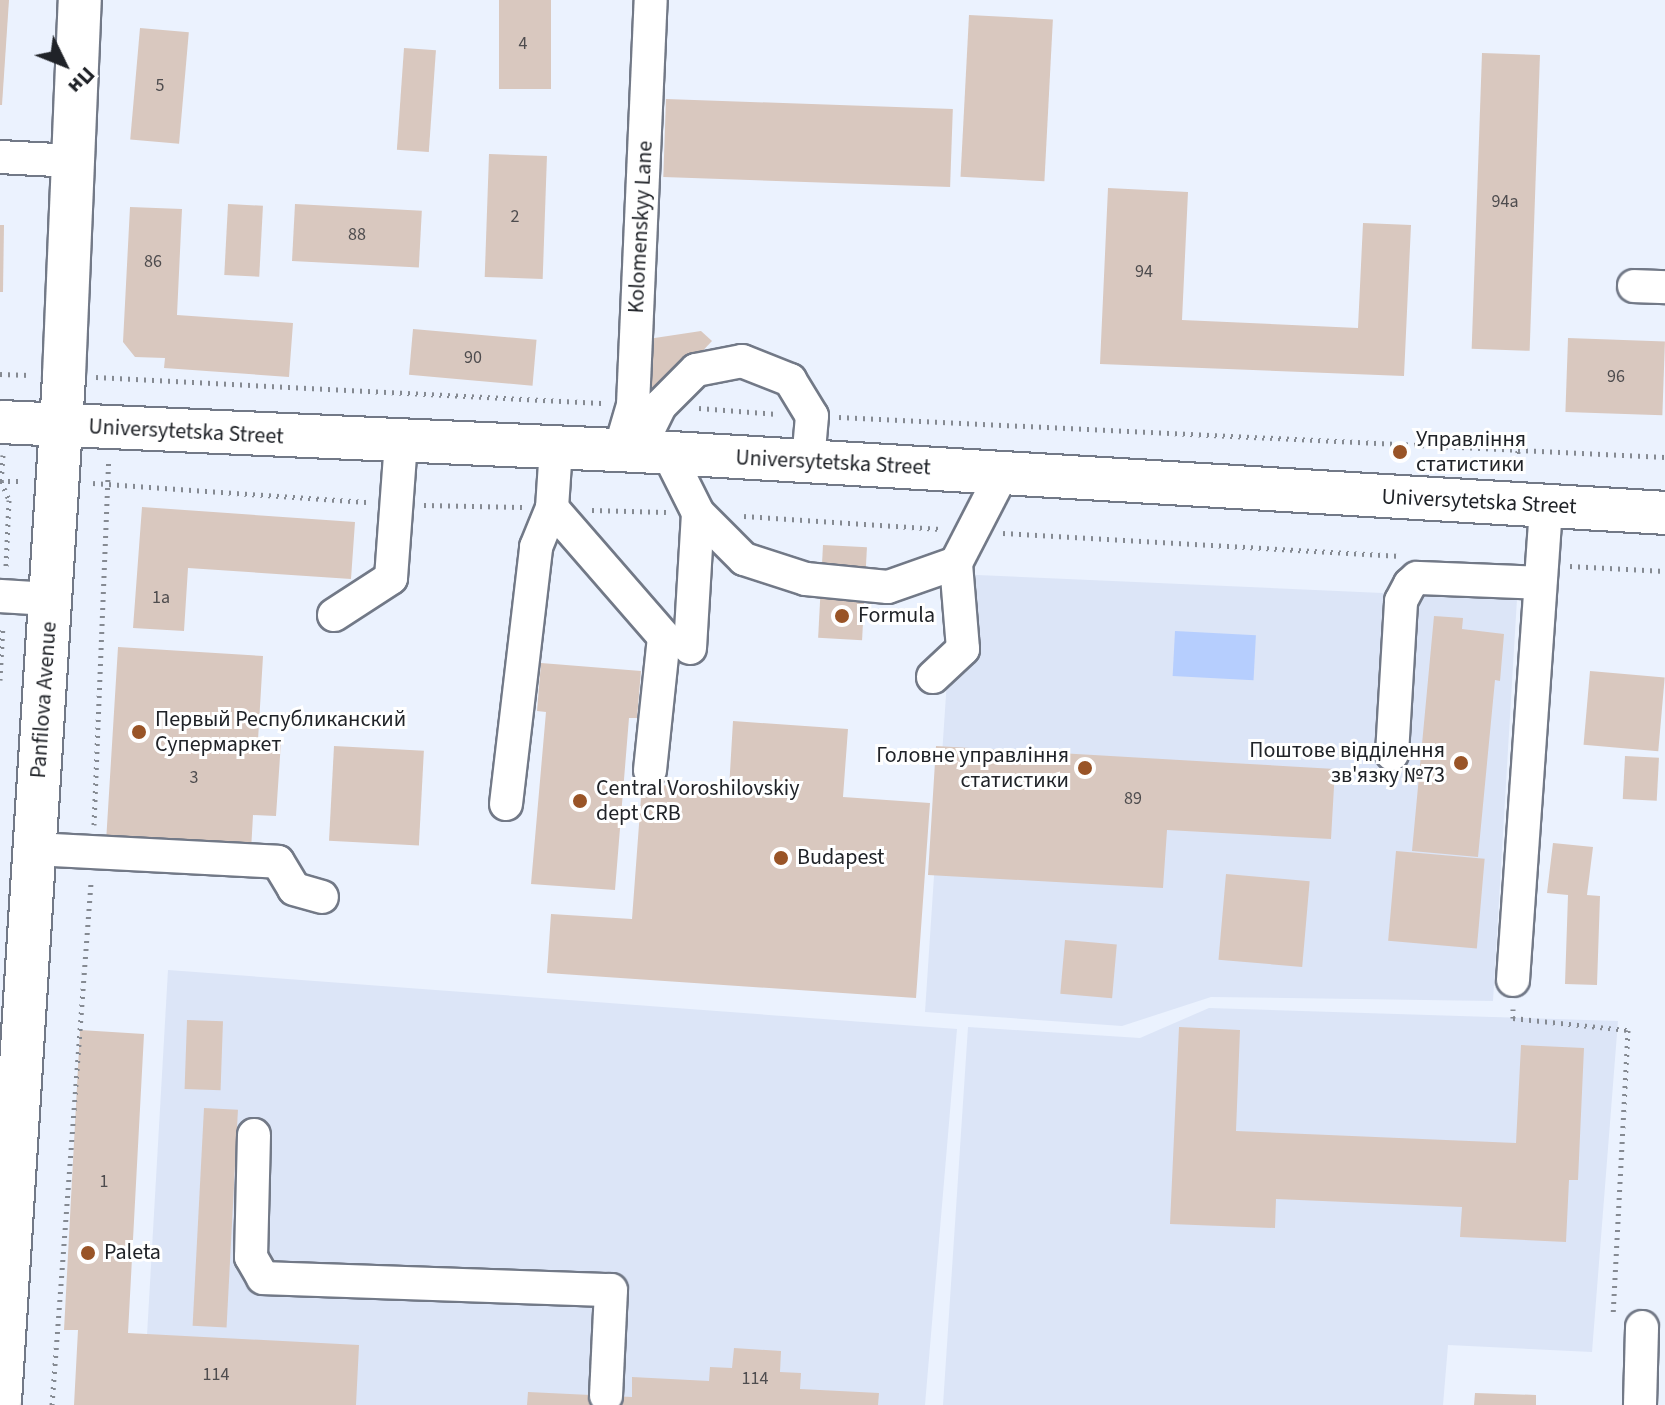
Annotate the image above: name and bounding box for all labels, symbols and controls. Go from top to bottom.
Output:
north arrow [24,24,104,104]
house number: 4 [519,33,527,55]
text: Пн [61,59,103,101]
house number: 5 [156,75,164,97]
street label: Kolomenskyy Lane [623,140,659,314]
house number: 94а [1492,191,1518,213]
house number: 2 [511,206,519,228]
house number: 88 [348,224,366,246]
house number: 86 [144,251,162,273]
house number: 94 [1135,261,1153,283]
house number: 90 [464,347,482,369]
house number: 96 [1607,366,1625,388]
street label: Universytetska Street [88,414,284,450]
place label: Управління статистики [1416,426,1526,478]
marker: Управління статистики [1391,443,1409,461]
street label: Universytetska Street [735,445,931,481]
street label: Universytetska Street [1381,484,1577,520]
house number: 1а [152,587,170,609]
place label: Formula [858,603,935,629]
marker: Formula [833,607,851,625]
street label: Panfilova Avenue [25,621,63,779]
place label: Первый Республиканский Супермаркет [155,706,406,758]
marker: Первый Республиканский Супермаркет [130,723,148,741]
place label: Поштове відділення зв'язку №73 [1249,737,1445,788]
place label: Головне управління статистики [876,742,1069,794]
marker: Поштове відділення зв'язку №73 [1452,754,1470,772]
marker: Головне управління статистики [1076,759,1094,777]
house number: 3 [190,767,198,789]
place label: Central Voroshilovskiy dept CRB [596,775,799,826]
house number: 89 [1124,788,1142,810]
marker: Central Voroshilovskiy dept CRB [571,792,589,810]
place label: Budapest [797,845,885,871]
marker: Budapest [772,849,790,867]
house number: 1 [100,1171,108,1193]
place label: Paleta [104,1240,161,1266]
marker: Paleta [79,1244,97,1262]
house number: 114 [203,1364,229,1386]
house number: 114 [742,1368,768,1390]

